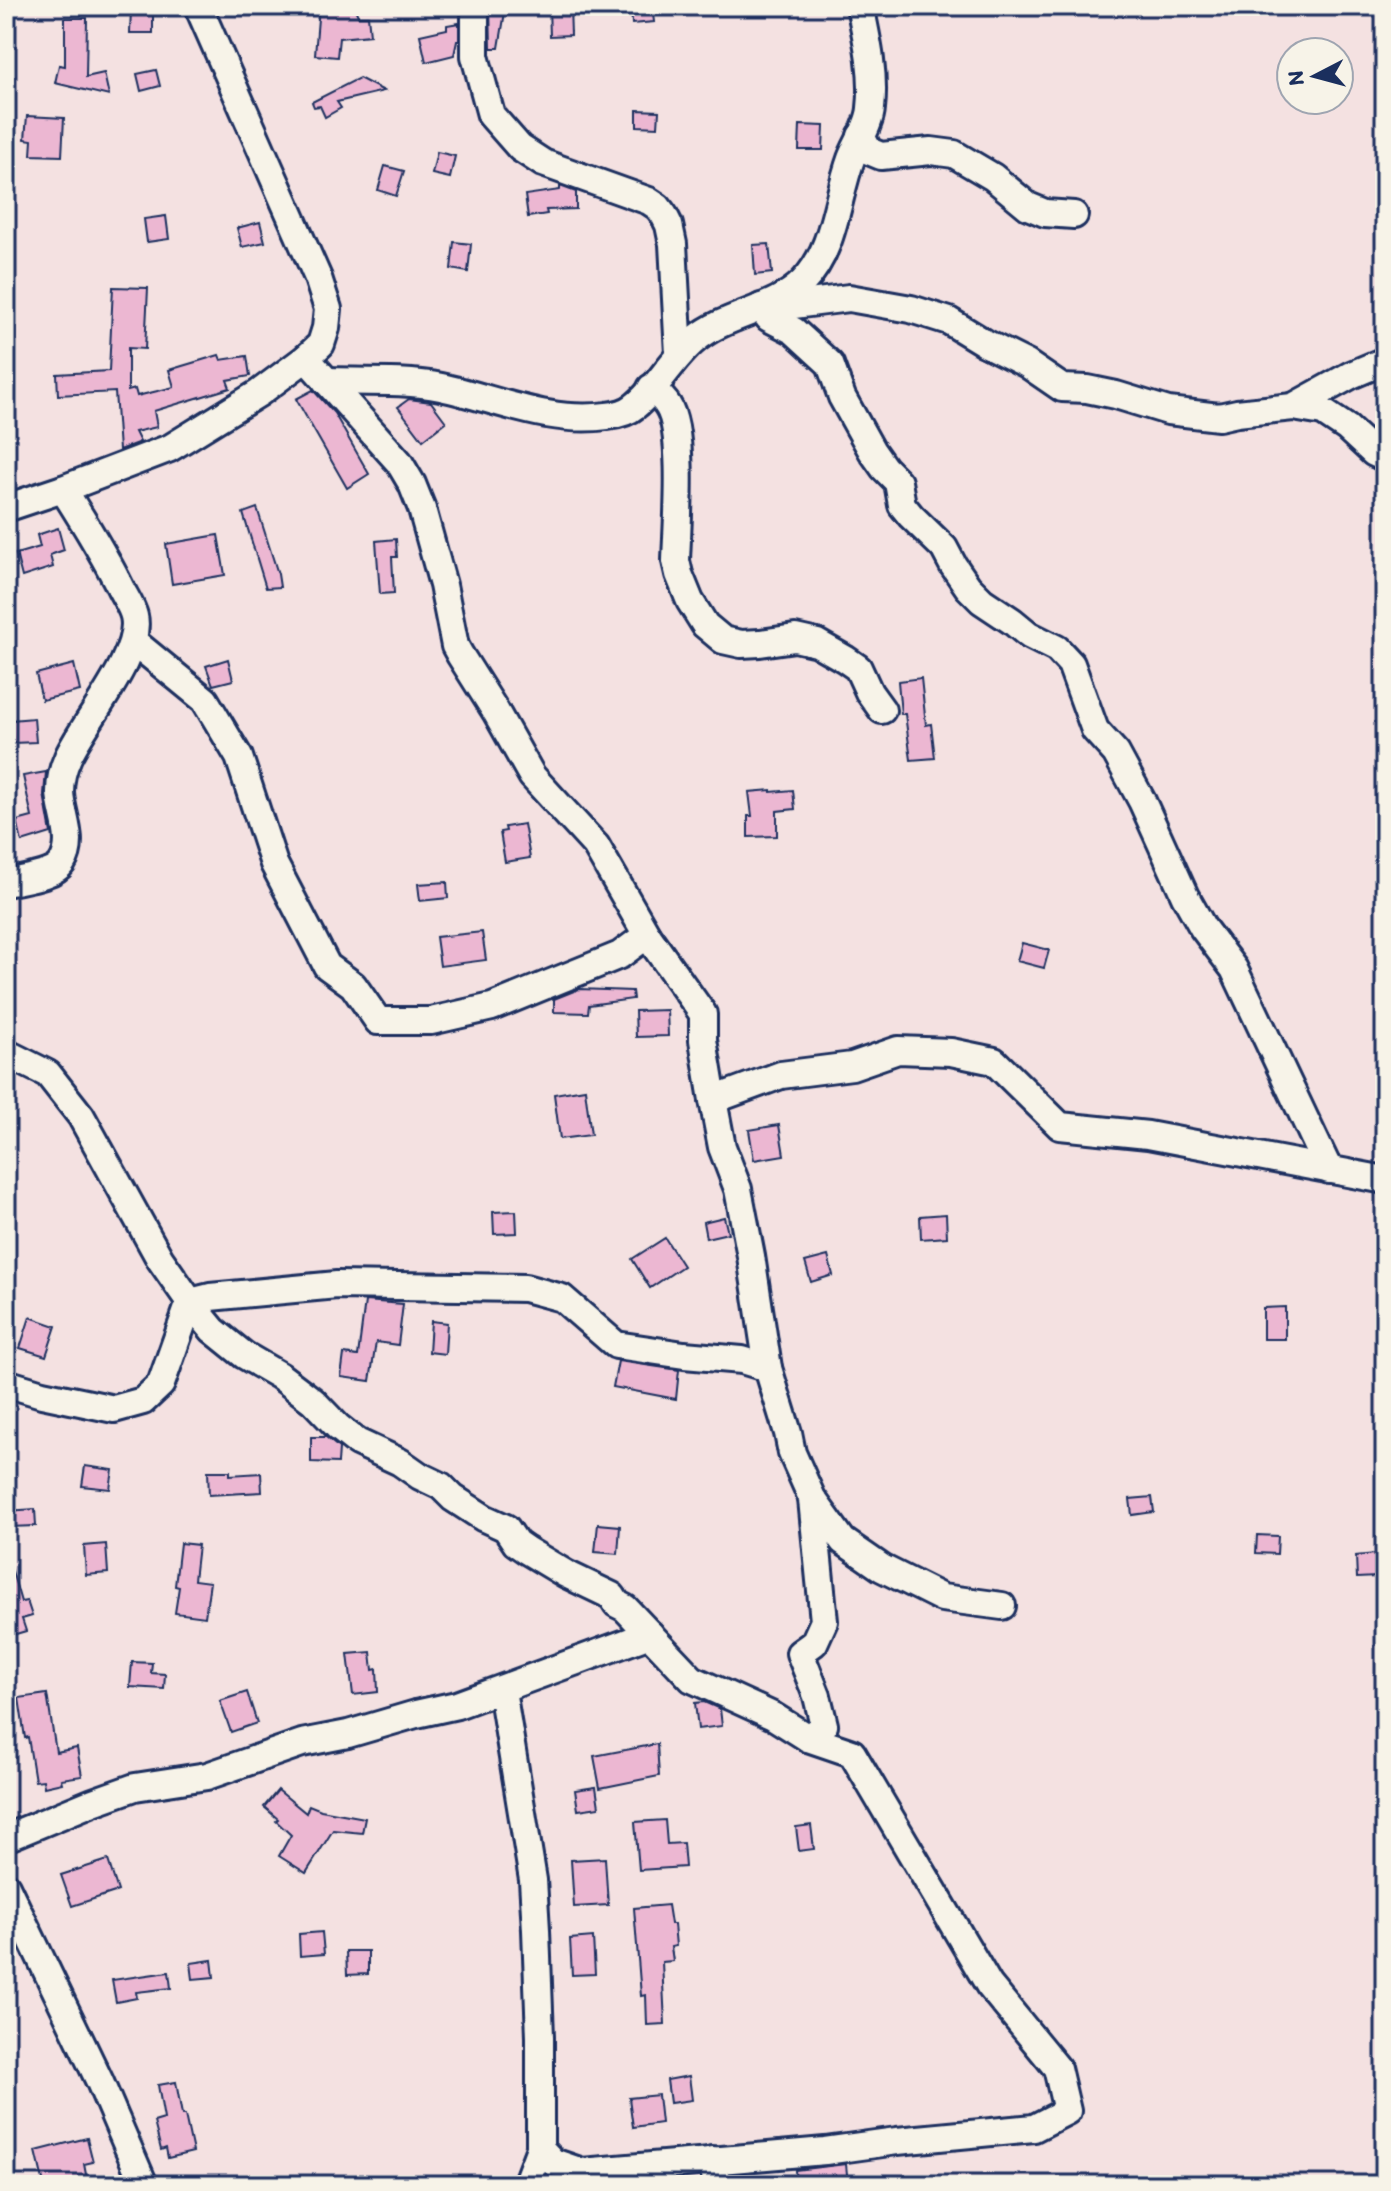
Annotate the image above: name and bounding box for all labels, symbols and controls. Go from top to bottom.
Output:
north arrow [1275,36,1355,116]
text: N [1281,69,1310,87]

